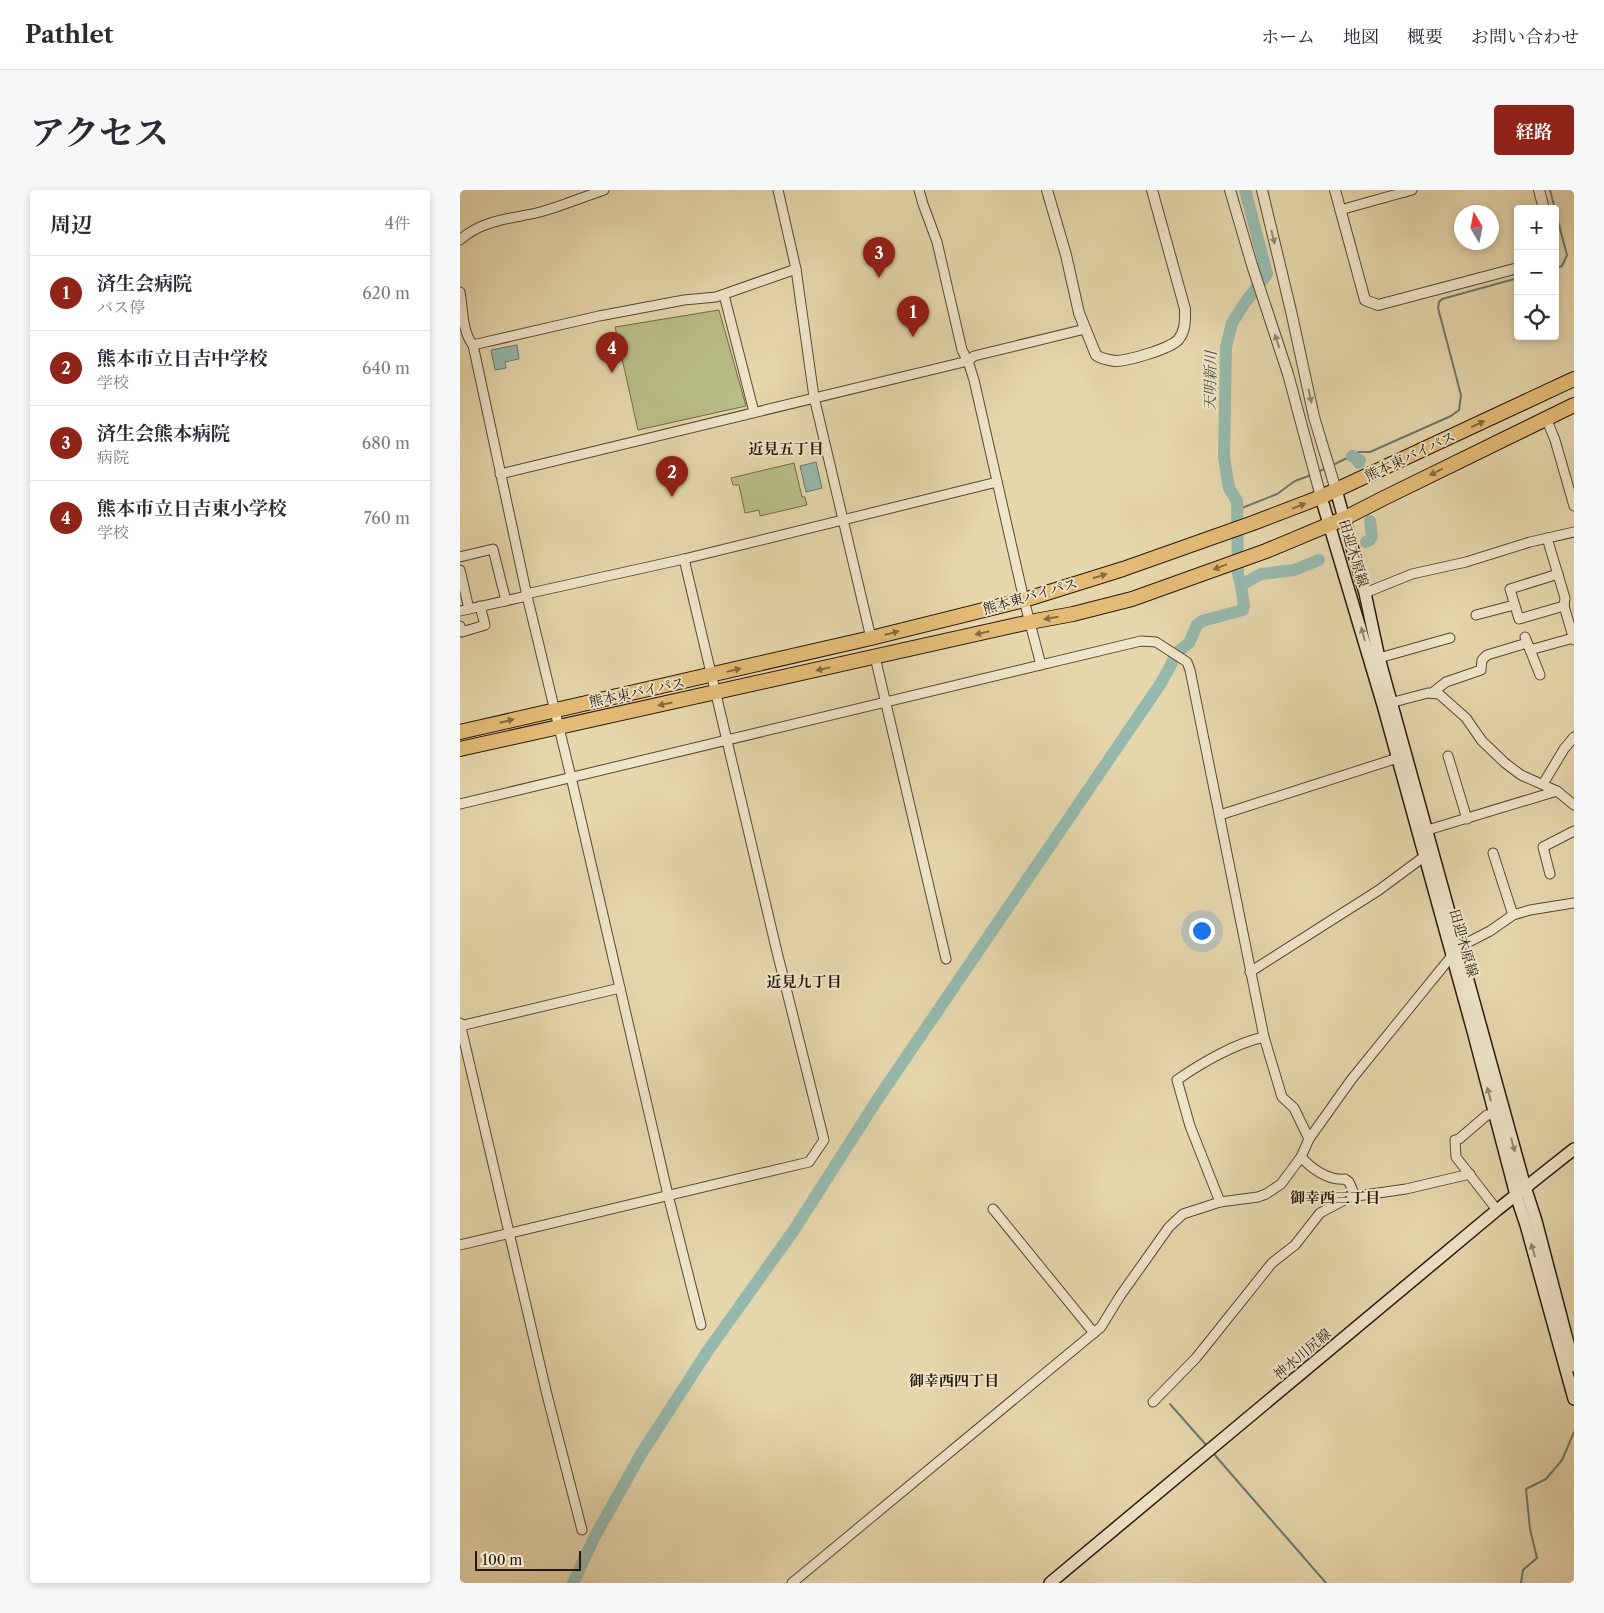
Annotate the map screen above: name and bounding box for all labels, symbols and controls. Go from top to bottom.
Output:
text: Pathlet [25,20,113,49]
text: ホーム [1261,26,1315,48]
text: 地図 [1343,26,1379,48]
text: 概要 [1407,26,1443,48]
text: お問い合わせ [1471,26,1579,48]
button: 経路 [1494,105,1574,155]
text: アクセス [30,111,169,154]
north arrow [1454,205,1499,250]
map controls [1514,205,1559,340]
button: + [1514,205,1559,250]
text: 周辺 [50,212,92,237]
text: 4件 [385,213,410,233]
one-way arrow [1269,230,1277,245]
pin: 3 [863,237,895,278]
button: − [1514,250,1559,295]
text: 済生会病院 [97,272,192,295]
text: 1 [62,283,70,303]
text: 620 m [362,283,410,303]
button: locate [1514,295,1559,340]
pin: 1 [897,296,929,337]
text: バス停 [97,297,145,317]
pin: 4 [596,332,628,373]
one-way arrow [1273,334,1280,349]
text: 熊本市立日吉中学校 [97,347,268,370]
water label: 天明新川 [1200,349,1220,411]
text: 2 [61,358,71,378]
text: 640 m [362,358,410,378]
text: 学校 [97,372,129,392]
one-way arrow [1306,388,1314,403]
one-way arrow [1471,419,1485,427]
text: 済生会熊本病院 [97,422,230,445]
street label: 熊本東バイパス [1362,427,1458,485]
text: 3 [61,433,71,453]
text: 680 m [362,433,410,453]
district label: 近見五丁目 [748,439,824,458]
text: 病院 [97,447,129,467]
pin: 2 [656,456,688,497]
one-way arrow [1429,468,1443,476]
text: 熊本市立日吉東小学校 [97,497,287,520]
one-way arrow [1292,501,1306,509]
text: 4 [61,508,71,528]
text: 760 m [364,508,410,528]
street label: 田迎木原線 [1335,517,1373,589]
text: 学校 [97,522,129,542]
one-way arrow [1212,564,1227,571]
one-way arrow [1092,572,1107,580]
street label: 熊本東バイパス [981,574,1079,618]
one-way arrow [1042,615,1058,623]
one-way arrow [1358,626,1366,641]
one-way arrow [885,629,900,637]
one-way arrow [974,629,990,637]
one-way arrow [816,665,831,673]
one-way arrow [727,666,742,674]
street label: 熊本東バイパス [587,673,687,711]
one-way arrow [657,700,672,708]
one-way arrow [500,717,515,725]
street label: 田迎木原線 [1446,907,1482,979]
your location [1189,918,1215,944]
district label: 近見九丁目 [766,972,842,991]
one-way arrow [1485,1087,1493,1102]
one-way arrow [1509,1138,1517,1153]
district label: 御幸西三丁目 [1290,1188,1380,1207]
one-way arrow [1529,1243,1537,1258]
street label: 神水川尻線 [1269,1325,1335,1383]
district label: 御幸西四丁目 [909,1371,999,1390]
scale bar [475,1548,581,1571]
text: 100 m [482,1551,522,1569]

